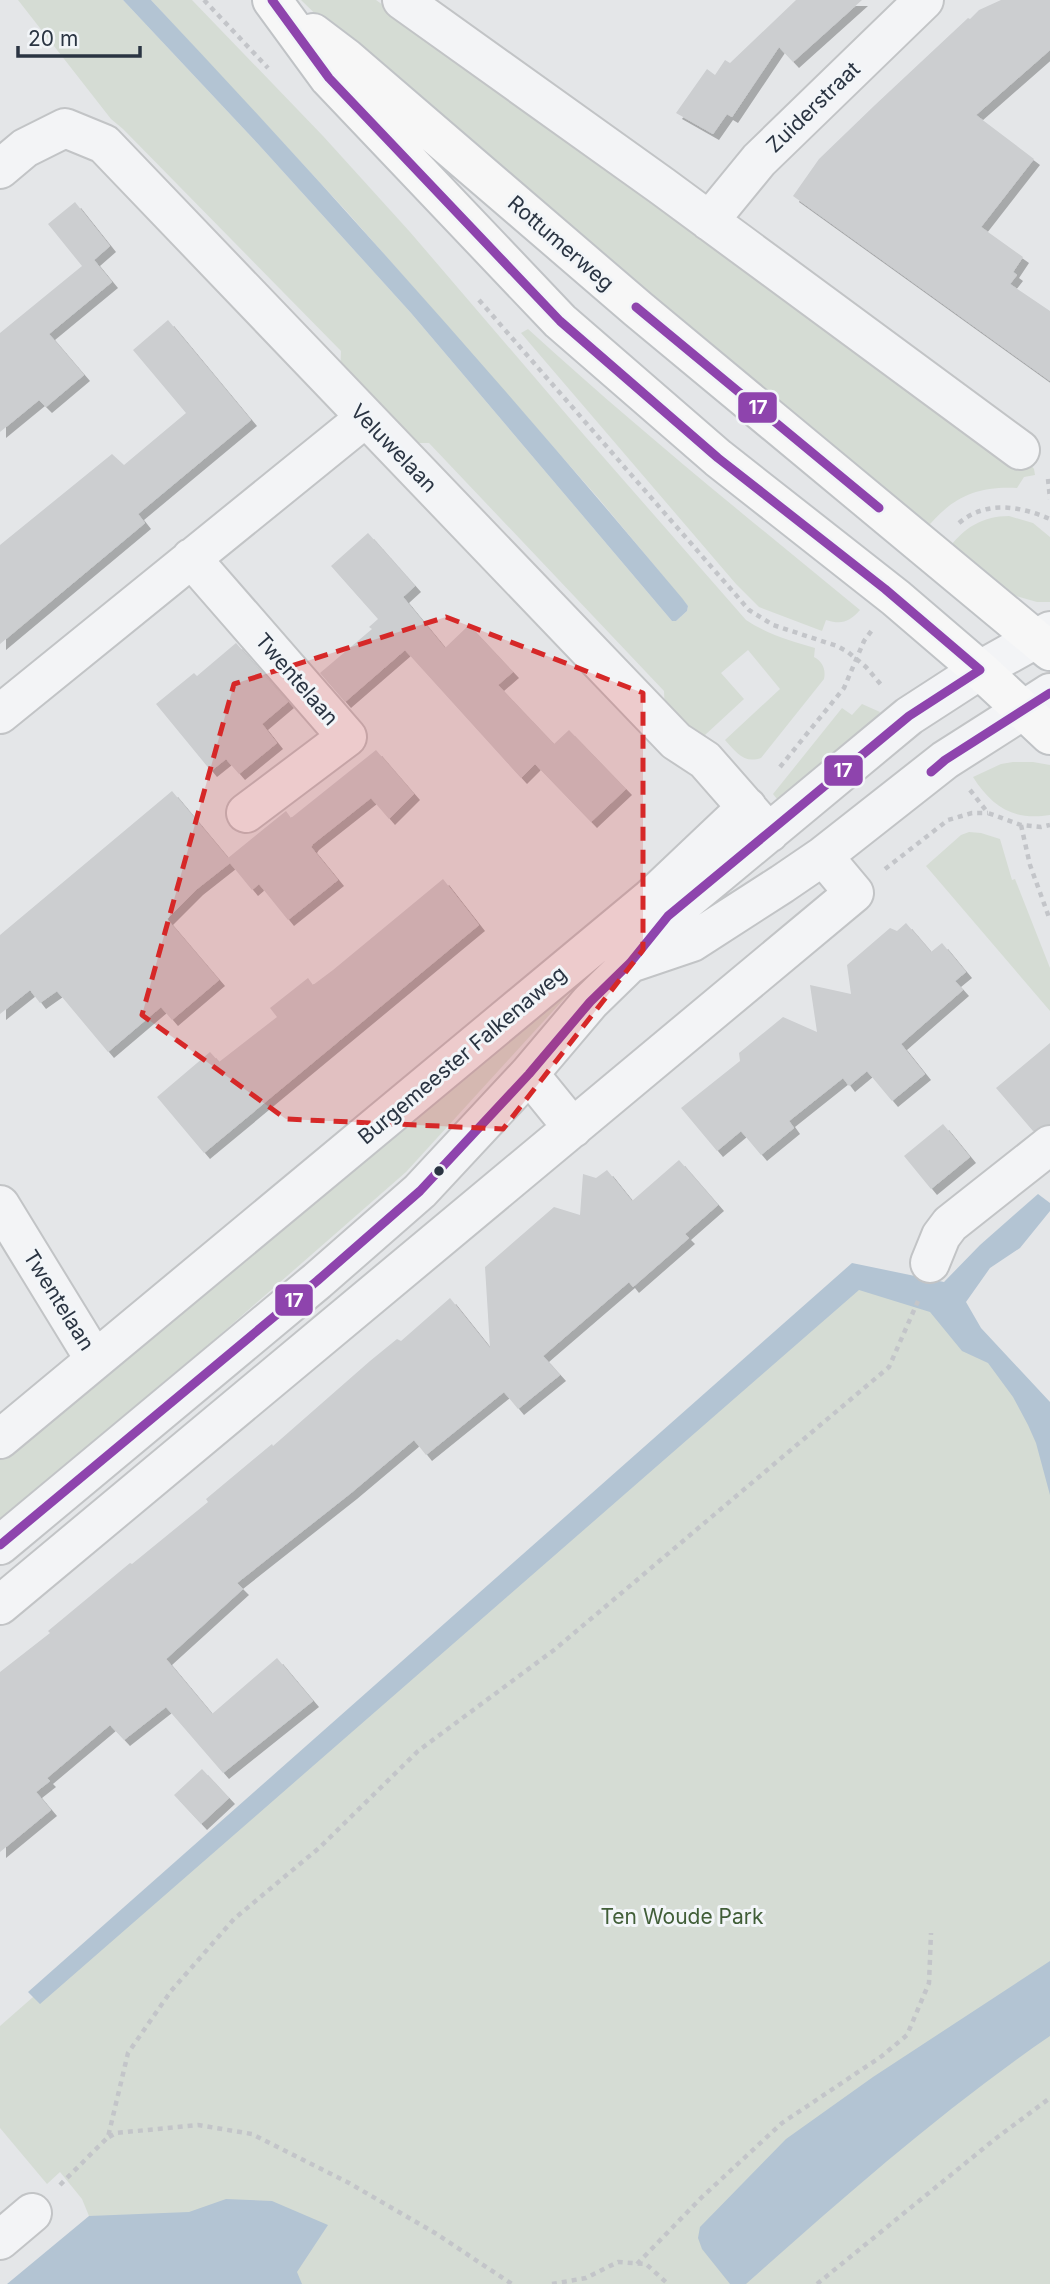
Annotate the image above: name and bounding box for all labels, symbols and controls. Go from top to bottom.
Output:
scale bar [18,14,140,58]
text: 20 m [28,26,78,51]
street label: Zuiderstraat [761,56,865,158]
street label: Rottumerweg [503,190,619,296]
line badge: 17 [737,391,778,424]
text: 17 [748,396,768,419]
street label: Veluwelaan [346,399,442,497]
street label: Twentelaan [250,628,344,730]
line badge: 17 [823,754,864,787]
text: 17 [833,759,853,782]
street label: Burgemeester Falkenaweg [353,961,571,1149]
unlabelled marker [432,1164,446,1178]
street label: Twentelaan [18,1245,100,1355]
line badge: 17 [274,1283,314,1317]
text: 17 [284,1289,304,1312]
park label: Ten Woude Park [600,1904,764,1929]

